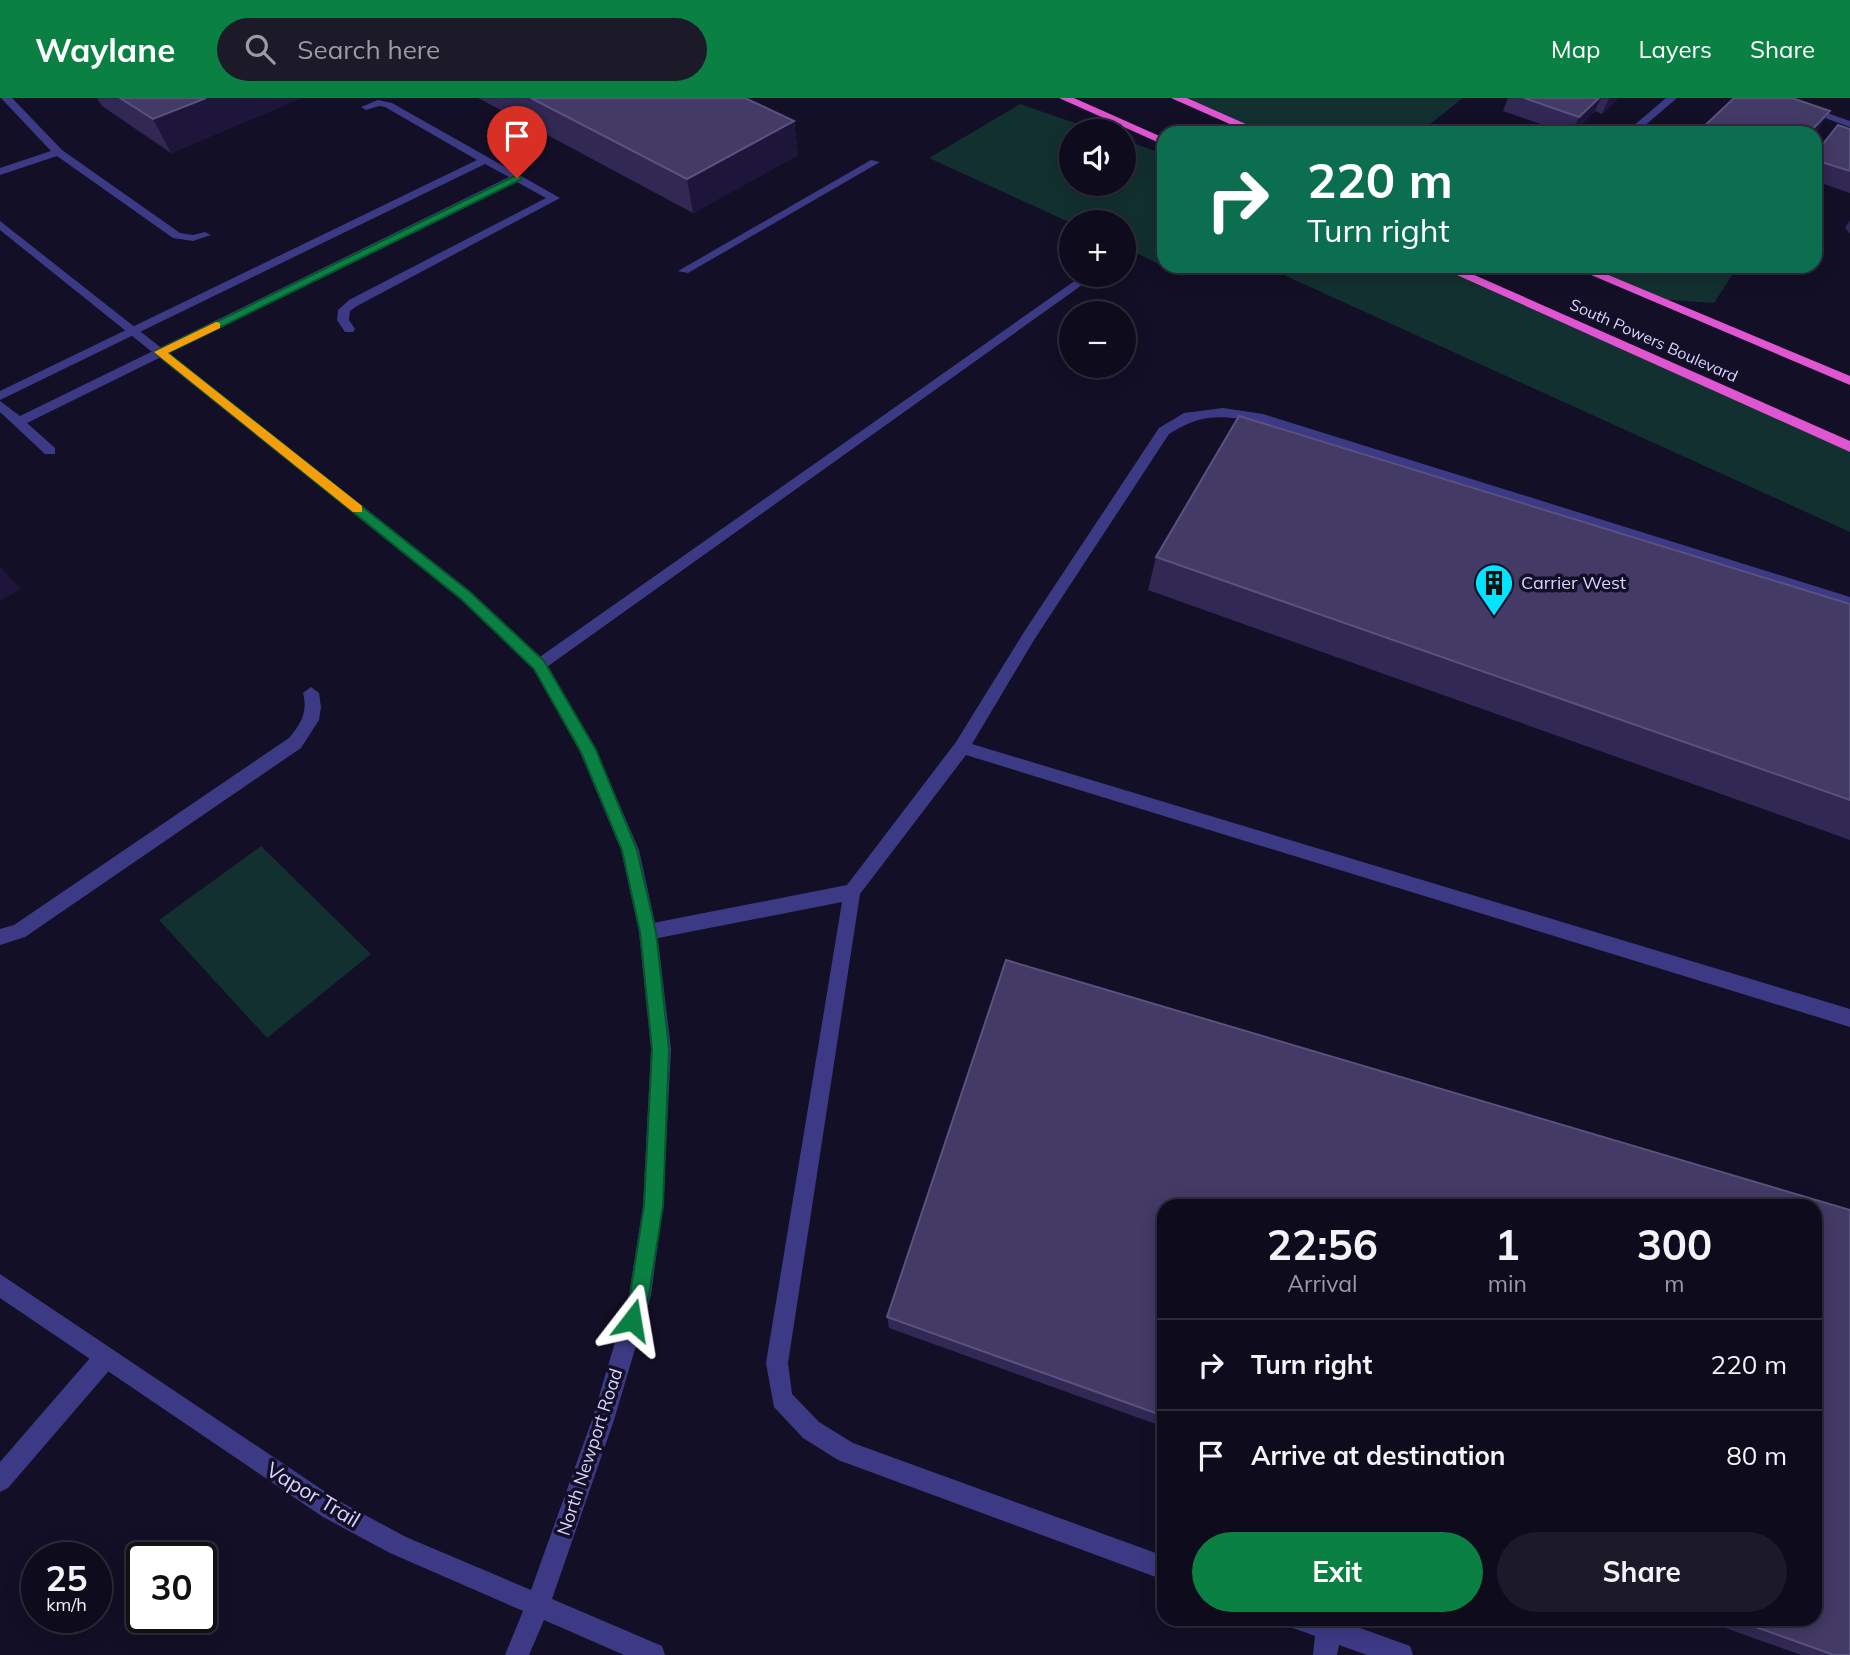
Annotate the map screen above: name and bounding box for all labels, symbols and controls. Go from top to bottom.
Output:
search box [217,18,707,81]
text: Waylane [35,29,175,70]
icon: search [241,30,279,68]
text: Search here [297,33,440,66]
text: Map [1551,34,1600,64]
text: Layers [1638,34,1712,64]
text: Share [1750,34,1815,64]
pin [487,106,547,178]
icon: arrive [498,117,536,155]
map controls [1059,119,1136,378]
button: sound [1059,119,1136,196]
text: 220 m [1307,149,1453,210]
icon: right [1192,154,1283,245]
button: + [1059,210,1136,287]
text: Turn right [1307,210,1450,250]
street label: South Powers Boulevard [1567,294,1741,386]
button: − [1059,301,1136,378]
building icon: Carrier West [1473,562,1515,617]
place label: Carrier West [1521,571,1626,594]
text: 22:56 [1267,1218,1378,1271]
text: 1 [1495,1218,1520,1271]
text: 300 [1637,1218,1712,1271]
text: Arrival [1287,1269,1358,1298]
text: min [1488,1269,1527,1298]
text: m [1664,1269,1685,1298]
position arrow [595,1283,669,1357]
icon: right [1192,1346,1230,1384]
text: Turn right [1251,1348,1372,1381]
text: 220 m [1711,1348,1787,1381]
street label: North Newport Road [552,1365,627,1538]
icon: arrive [1192,1437,1230,1475]
text: Arrive at destination [1251,1439,1506,1472]
text: 80 m [1726,1439,1787,1472]
street label: Vapor Trail [262,1456,365,1532]
button: Exit [1192,1532,1483,1612]
button: Share [1497,1532,1787,1612]
speed limit sign: 30 [126,1542,217,1633]
text: 25 [45,1556,88,1600]
text: km/h [46,1593,87,1616]

